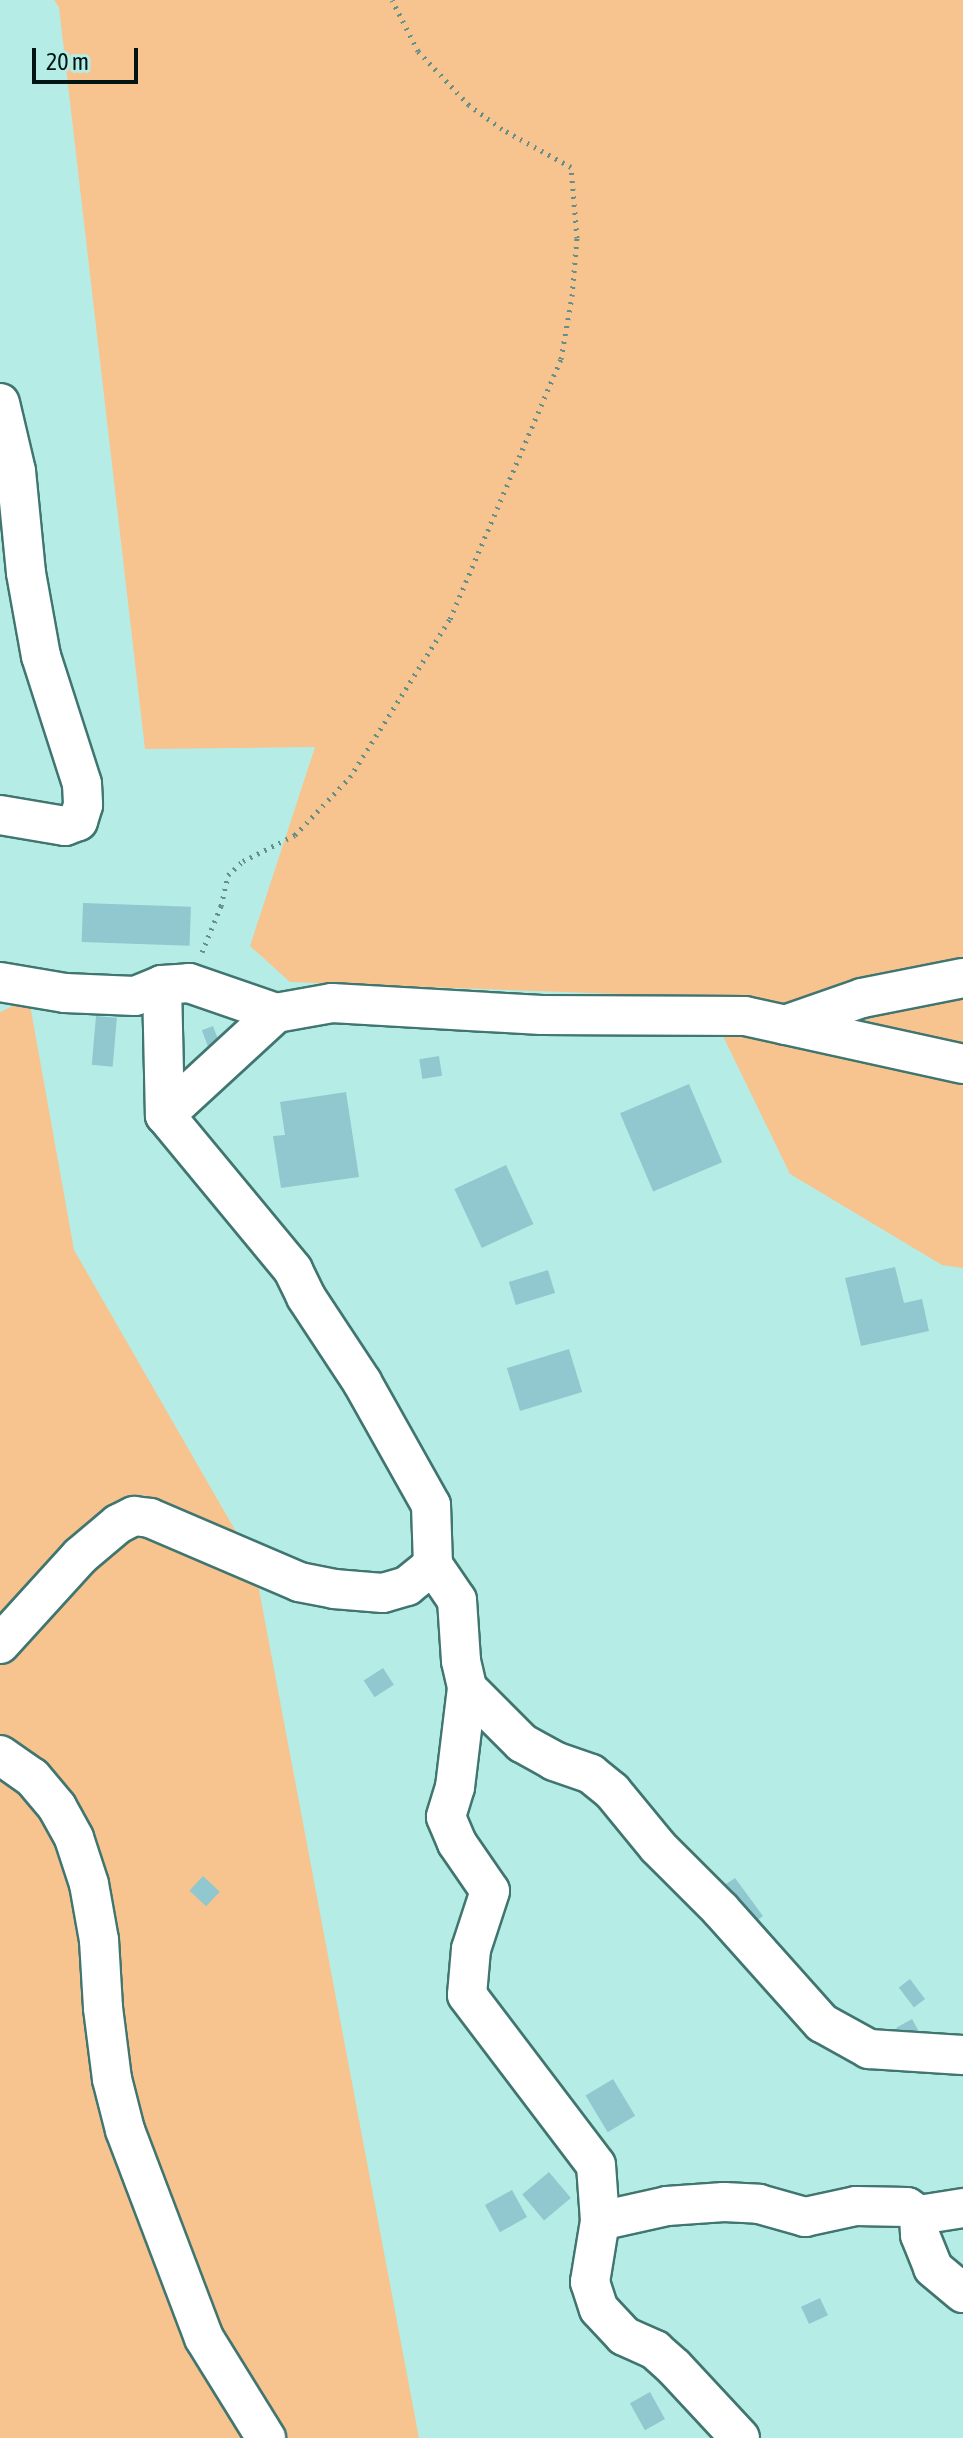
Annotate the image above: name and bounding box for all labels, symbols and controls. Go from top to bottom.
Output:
scale bar [36,32,142,82]
text: 20 m [46,48,89,75]

